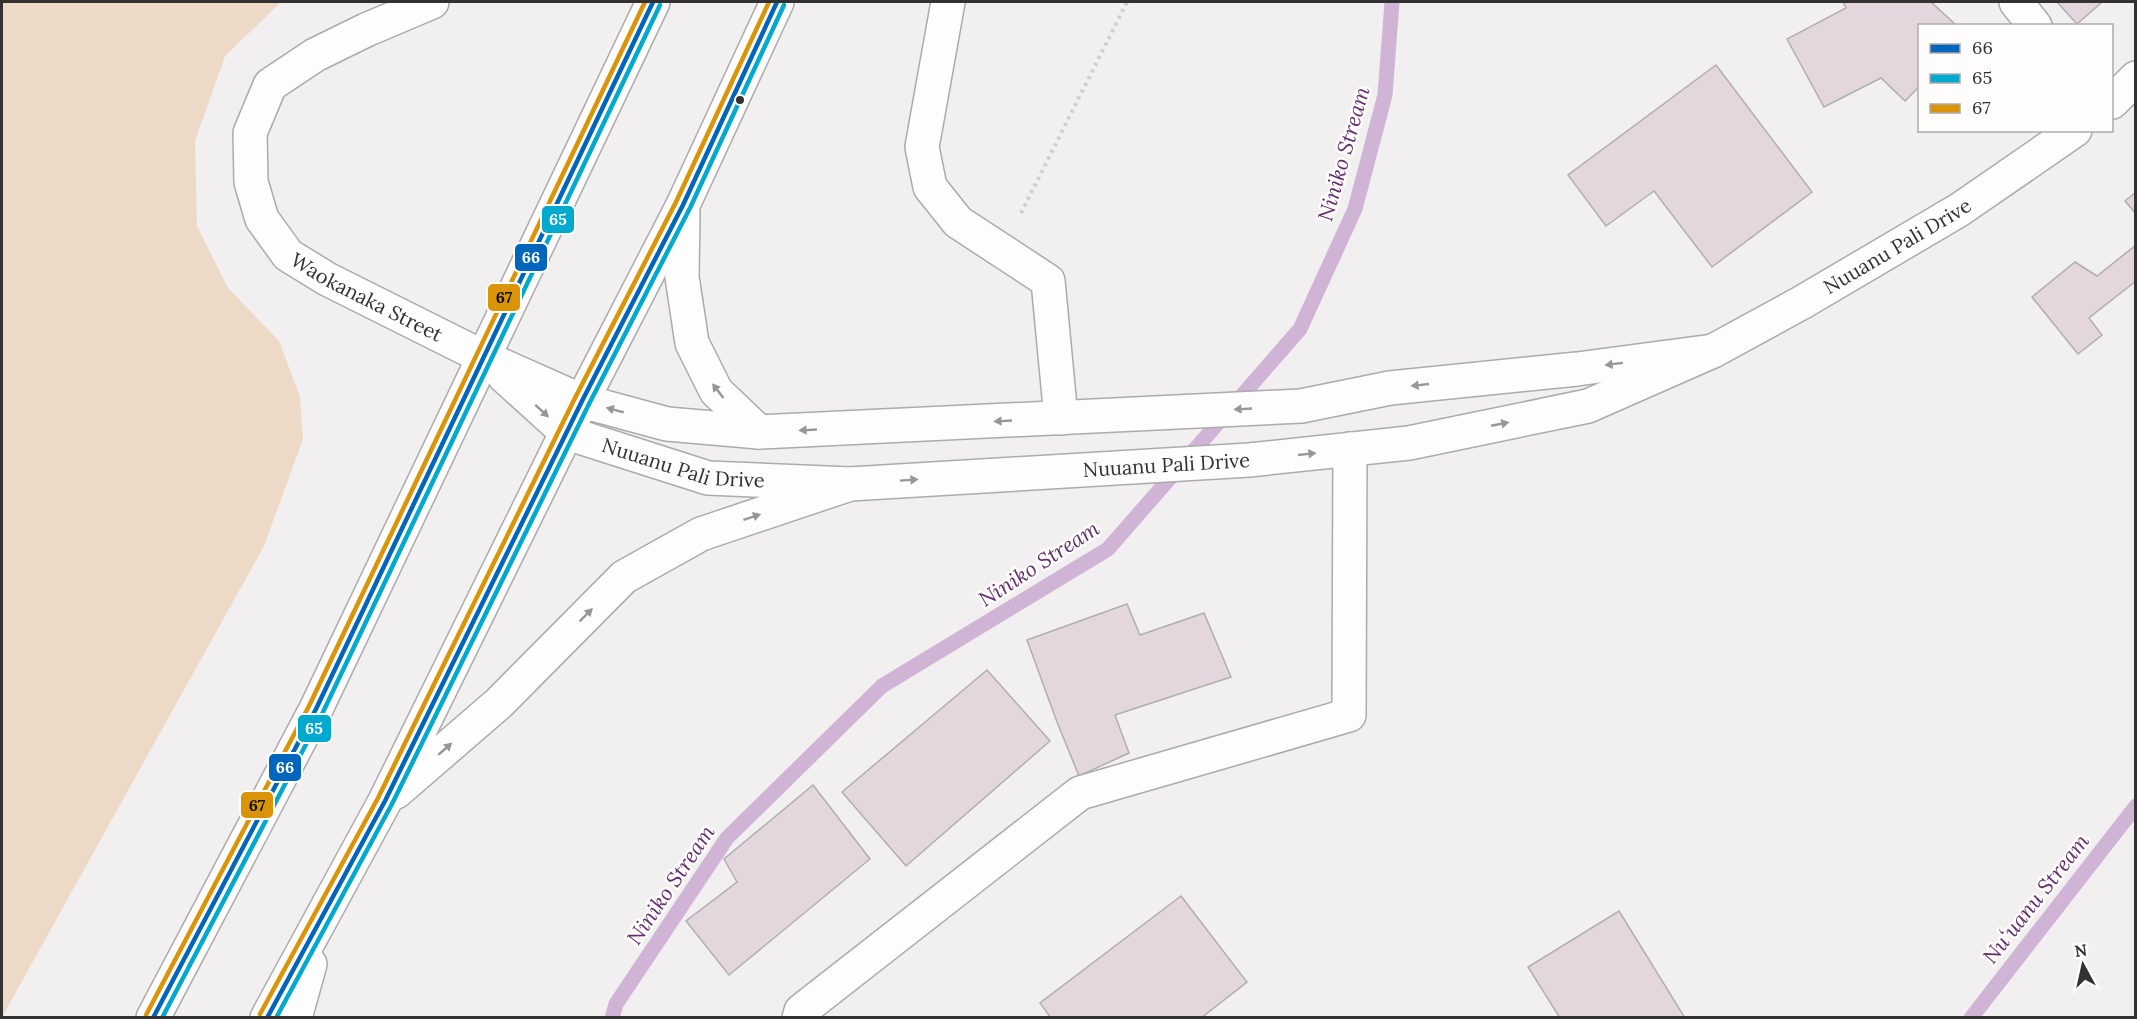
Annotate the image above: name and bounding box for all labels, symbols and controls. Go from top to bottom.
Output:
legend [1918,24,2113,132]
text: 66 [1972,36,1993,59]
text: 65 [1972,66,1992,89]
water label: Niniko Stream [1311,83,1376,224]
unlabelled marker [734,94,746,106]
text: 67 [1972,96,1991,119]
street label: Nuuanu Pali Drive [1819,192,1976,299]
line badge: 65 [541,205,575,234]
text: 65 [549,209,567,229]
line badge: 66 [514,243,548,272]
street label: Waokanaka Street [286,247,447,347]
text: 66 [522,247,540,267]
line badge: 67 [487,283,521,312]
text: 67 [496,287,513,307]
one-way arrow [1604,359,1623,369]
one-way arrow [1410,380,1429,390]
one-way arrow [712,383,724,399]
one-way arrow [534,404,549,417]
one-way arrow [606,405,624,414]
one-way arrow [1234,405,1253,414]
one-way arrow [993,417,1012,426]
one-way arrow [1491,419,1510,428]
one-way arrow [798,426,817,435]
street label: Nuuanu Pali Drive [599,432,765,492]
street label: Nuuanu Pali Drive [1082,447,1251,482]
one-way arrow [1298,449,1317,459]
one-way arrow [899,476,918,485]
one-way arrow [743,512,761,521]
water label: Niniko Stream [973,514,1105,613]
one-way arrow [579,608,593,622]
line badge: 65 [297,714,332,743]
text: 65 [305,718,323,738]
one-way arrow [437,743,452,756]
line badge: 66 [268,753,302,782]
text: 66 [276,757,294,777]
line badge: 67 [240,791,274,819]
text: 67 [249,795,266,815]
water label: Niniko Stream [621,819,721,950]
water label: Nuʻuanu Stream [1978,829,2094,969]
north arrow [2053,935,2113,995]

